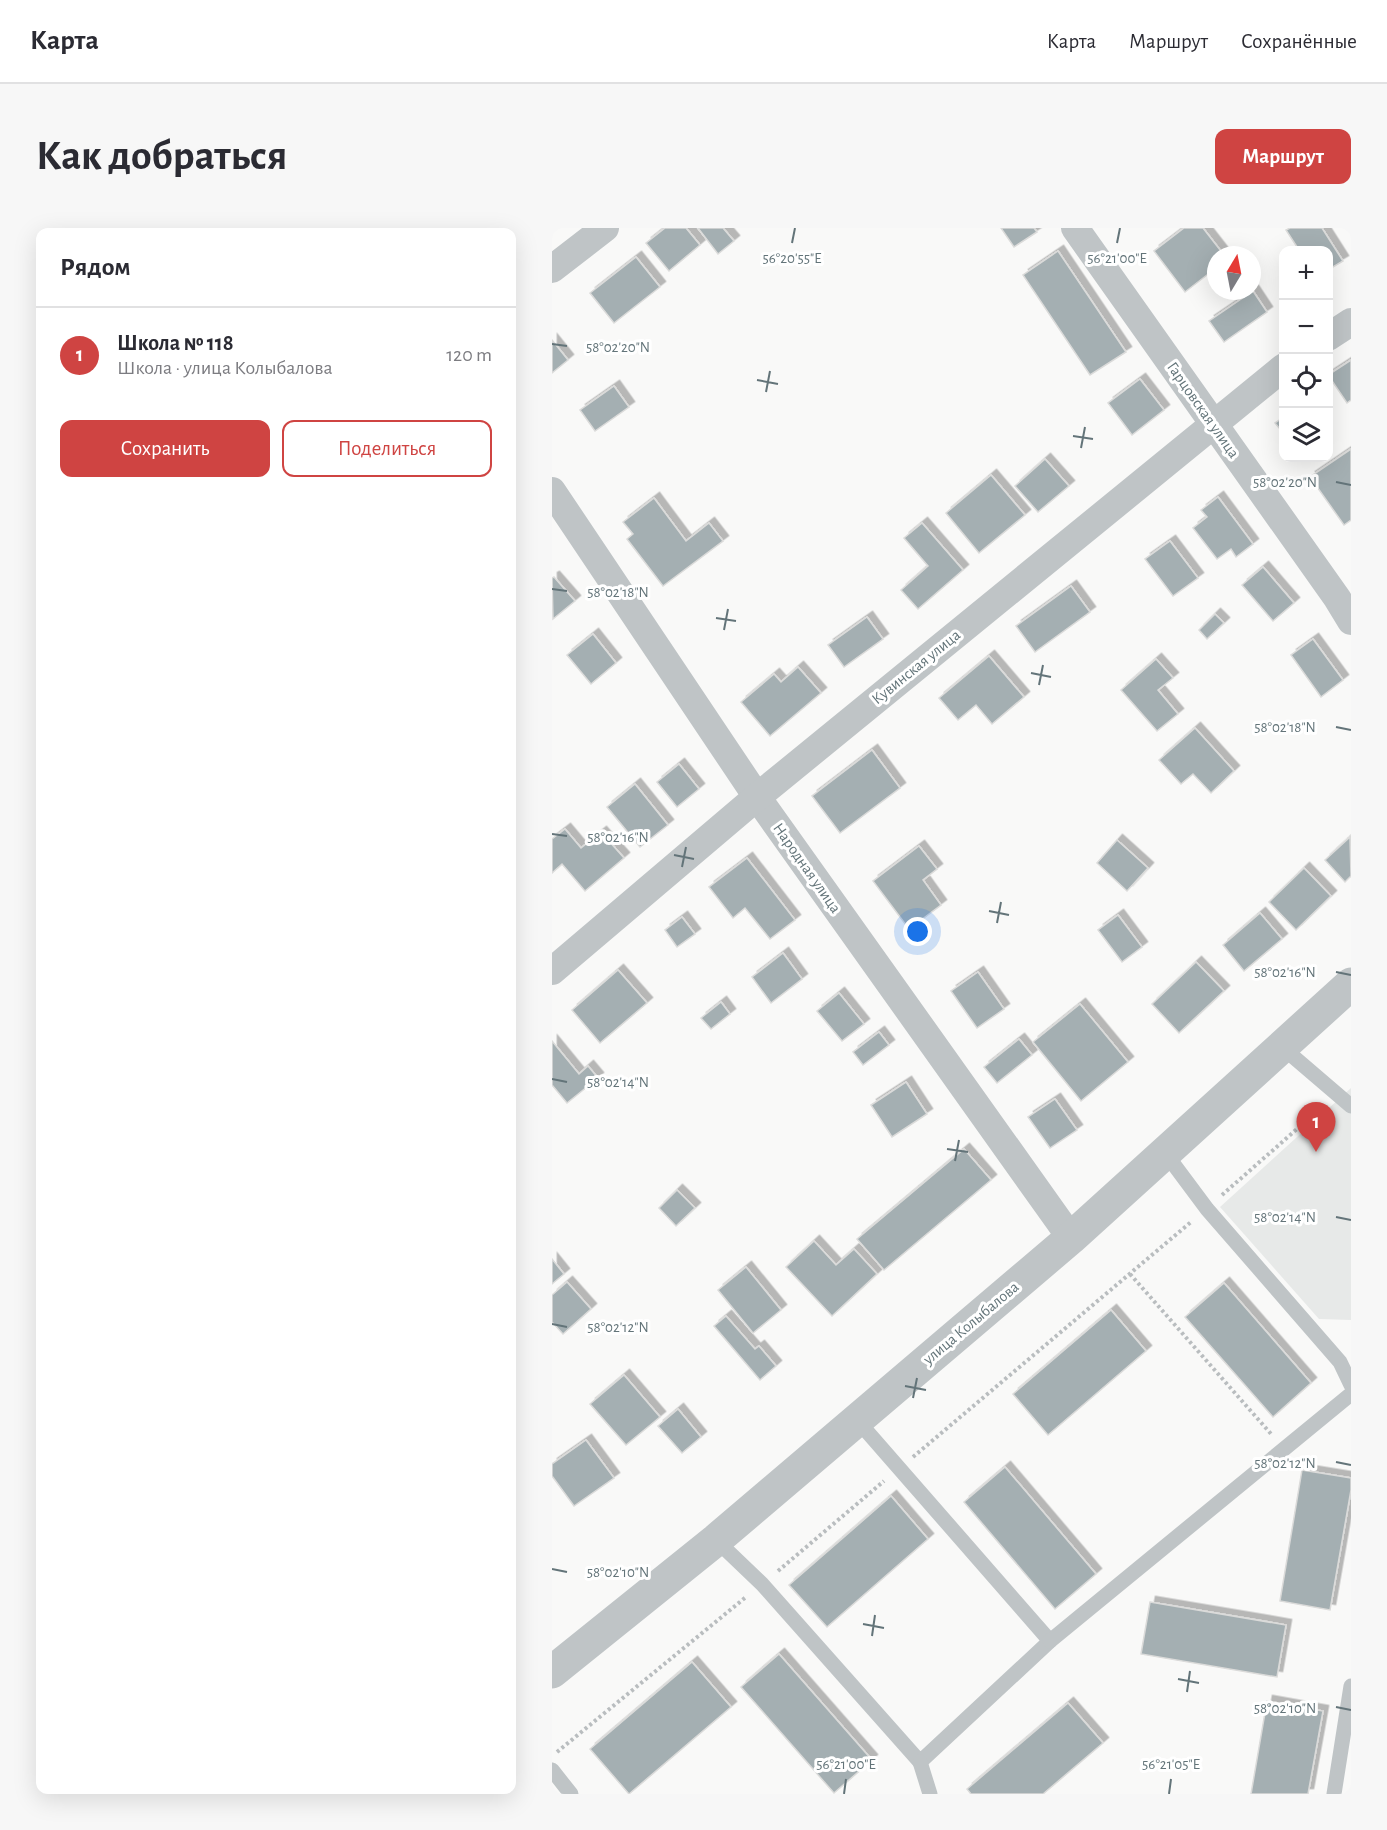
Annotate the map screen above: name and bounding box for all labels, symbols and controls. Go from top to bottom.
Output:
text: Карта [30,27,99,55]
text: Карта [1047,31,1096,52]
text: Маршрут [1129,31,1208,52]
text: Сохранённые [1241,31,1357,52]
button: Маршрут [1215,129,1351,184]
text: Как добраться [36,135,287,177]
north arrow [1207,246,1261,300]
map controls [1279,246,1333,462]
button: + [1279,246,1333,300]
text: 56°20'55"E [763,251,821,266]
text: 56°21'00"E [1087,251,1147,266]
text: Рядом [60,254,131,280]
button: − [1279,300,1333,354]
text: Школа № 118 [117,332,234,354]
text: 58°02'20"N [586,340,650,355]
text: 1 [76,345,83,365]
text: 120 m [446,345,492,365]
button: locate [1279,354,1333,408]
text: Школа · улица Колыбалова [117,358,333,378]
street label: Гарцовская улица [1163,359,1242,462]
button: layers [1279,408,1333,462]
button: Сохранить [60,420,270,477]
button: Поделиться [282,420,492,477]
text: 58°02'20"N [1253,475,1317,490]
text: 58°02'18"N [587,585,649,600]
street label: Кувинская улица [869,627,964,708]
text: 58°02'18"N [1254,720,1316,735]
street label: Народная улица [769,820,844,917]
text: 58°02'16"N [587,830,649,845]
your location [903,917,932,946]
text: 58°02'16"N [1254,965,1316,980]
text: 58°02'14"N [587,1075,649,1090]
pin: 1 [1296,1102,1335,1152]
text: 58°02'14"N [1254,1210,1316,1225]
street label: улица Колыбалова [919,1279,1023,1369]
text: 58°02'12"N [587,1320,649,1335]
text: 58°02'12"N [1254,1456,1316,1471]
text: 58°02'10"N [587,1565,649,1580]
text: 58°02'10"N [1254,1701,1316,1716]
text: 56°21'00"E [816,1757,876,1772]
text: 56°21'05"E [1142,1757,1200,1772]

